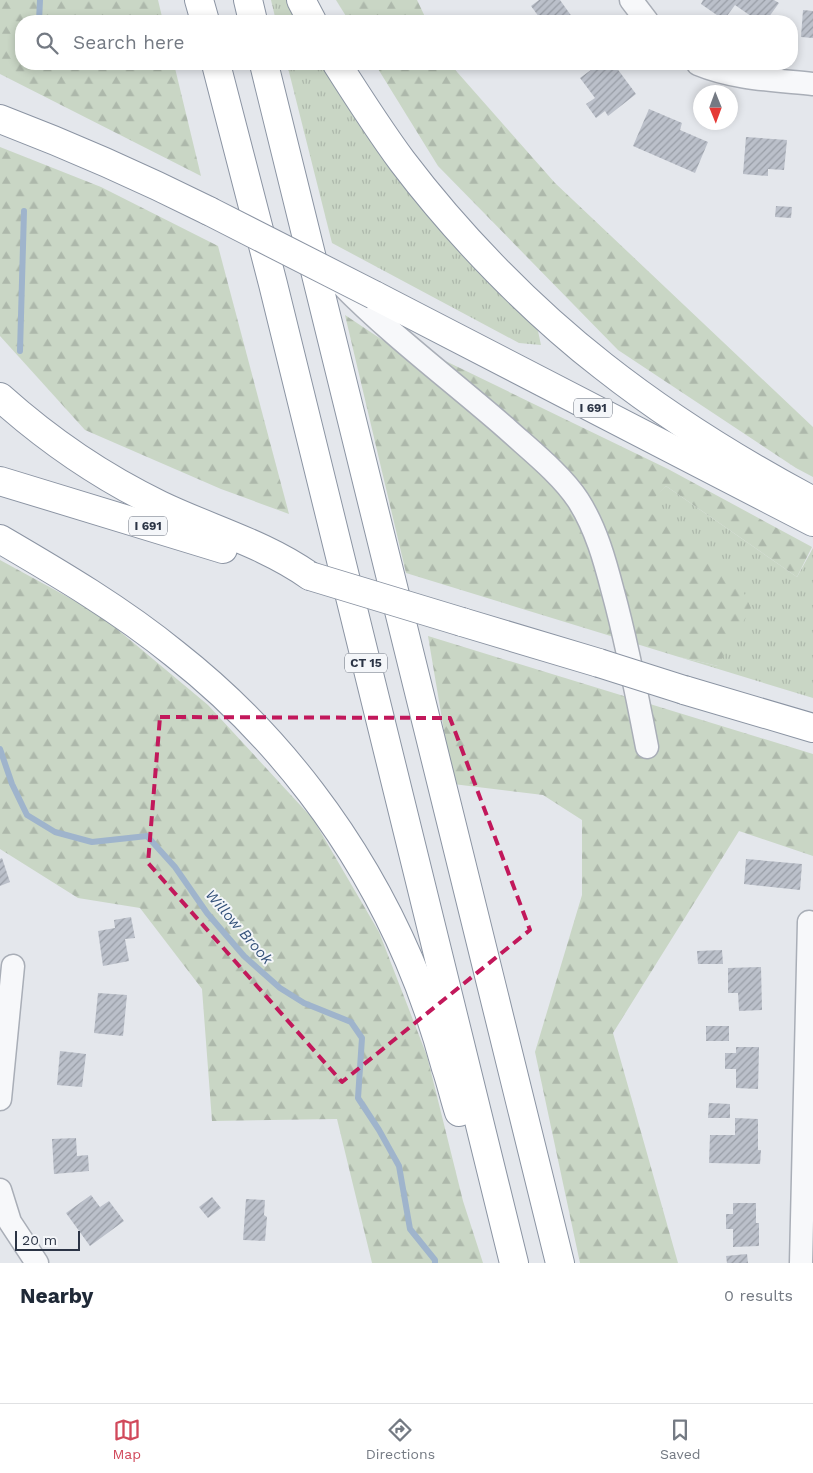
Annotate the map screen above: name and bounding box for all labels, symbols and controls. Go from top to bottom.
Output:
search box [15,15,798,70]
icon: search [33,29,61,57]
text: Search here [73,31,184,54]
north arrow [693,85,738,130]
road number: I 691 [574,398,612,418]
road number: I 691 [129,516,167,536]
road number: CT 15 [345,654,387,672]
water label: Willow Brook [202,886,277,969]
scale bar [15,1228,80,1251]
text: 20 m [22,1232,57,1248]
text: Nearby [20,1283,93,1308]
text: 0 results [724,1286,793,1305]
tab: Map [112,1416,141,1462]
tab: Directions [366,1416,435,1462]
tab: Saved [660,1416,701,1462]

